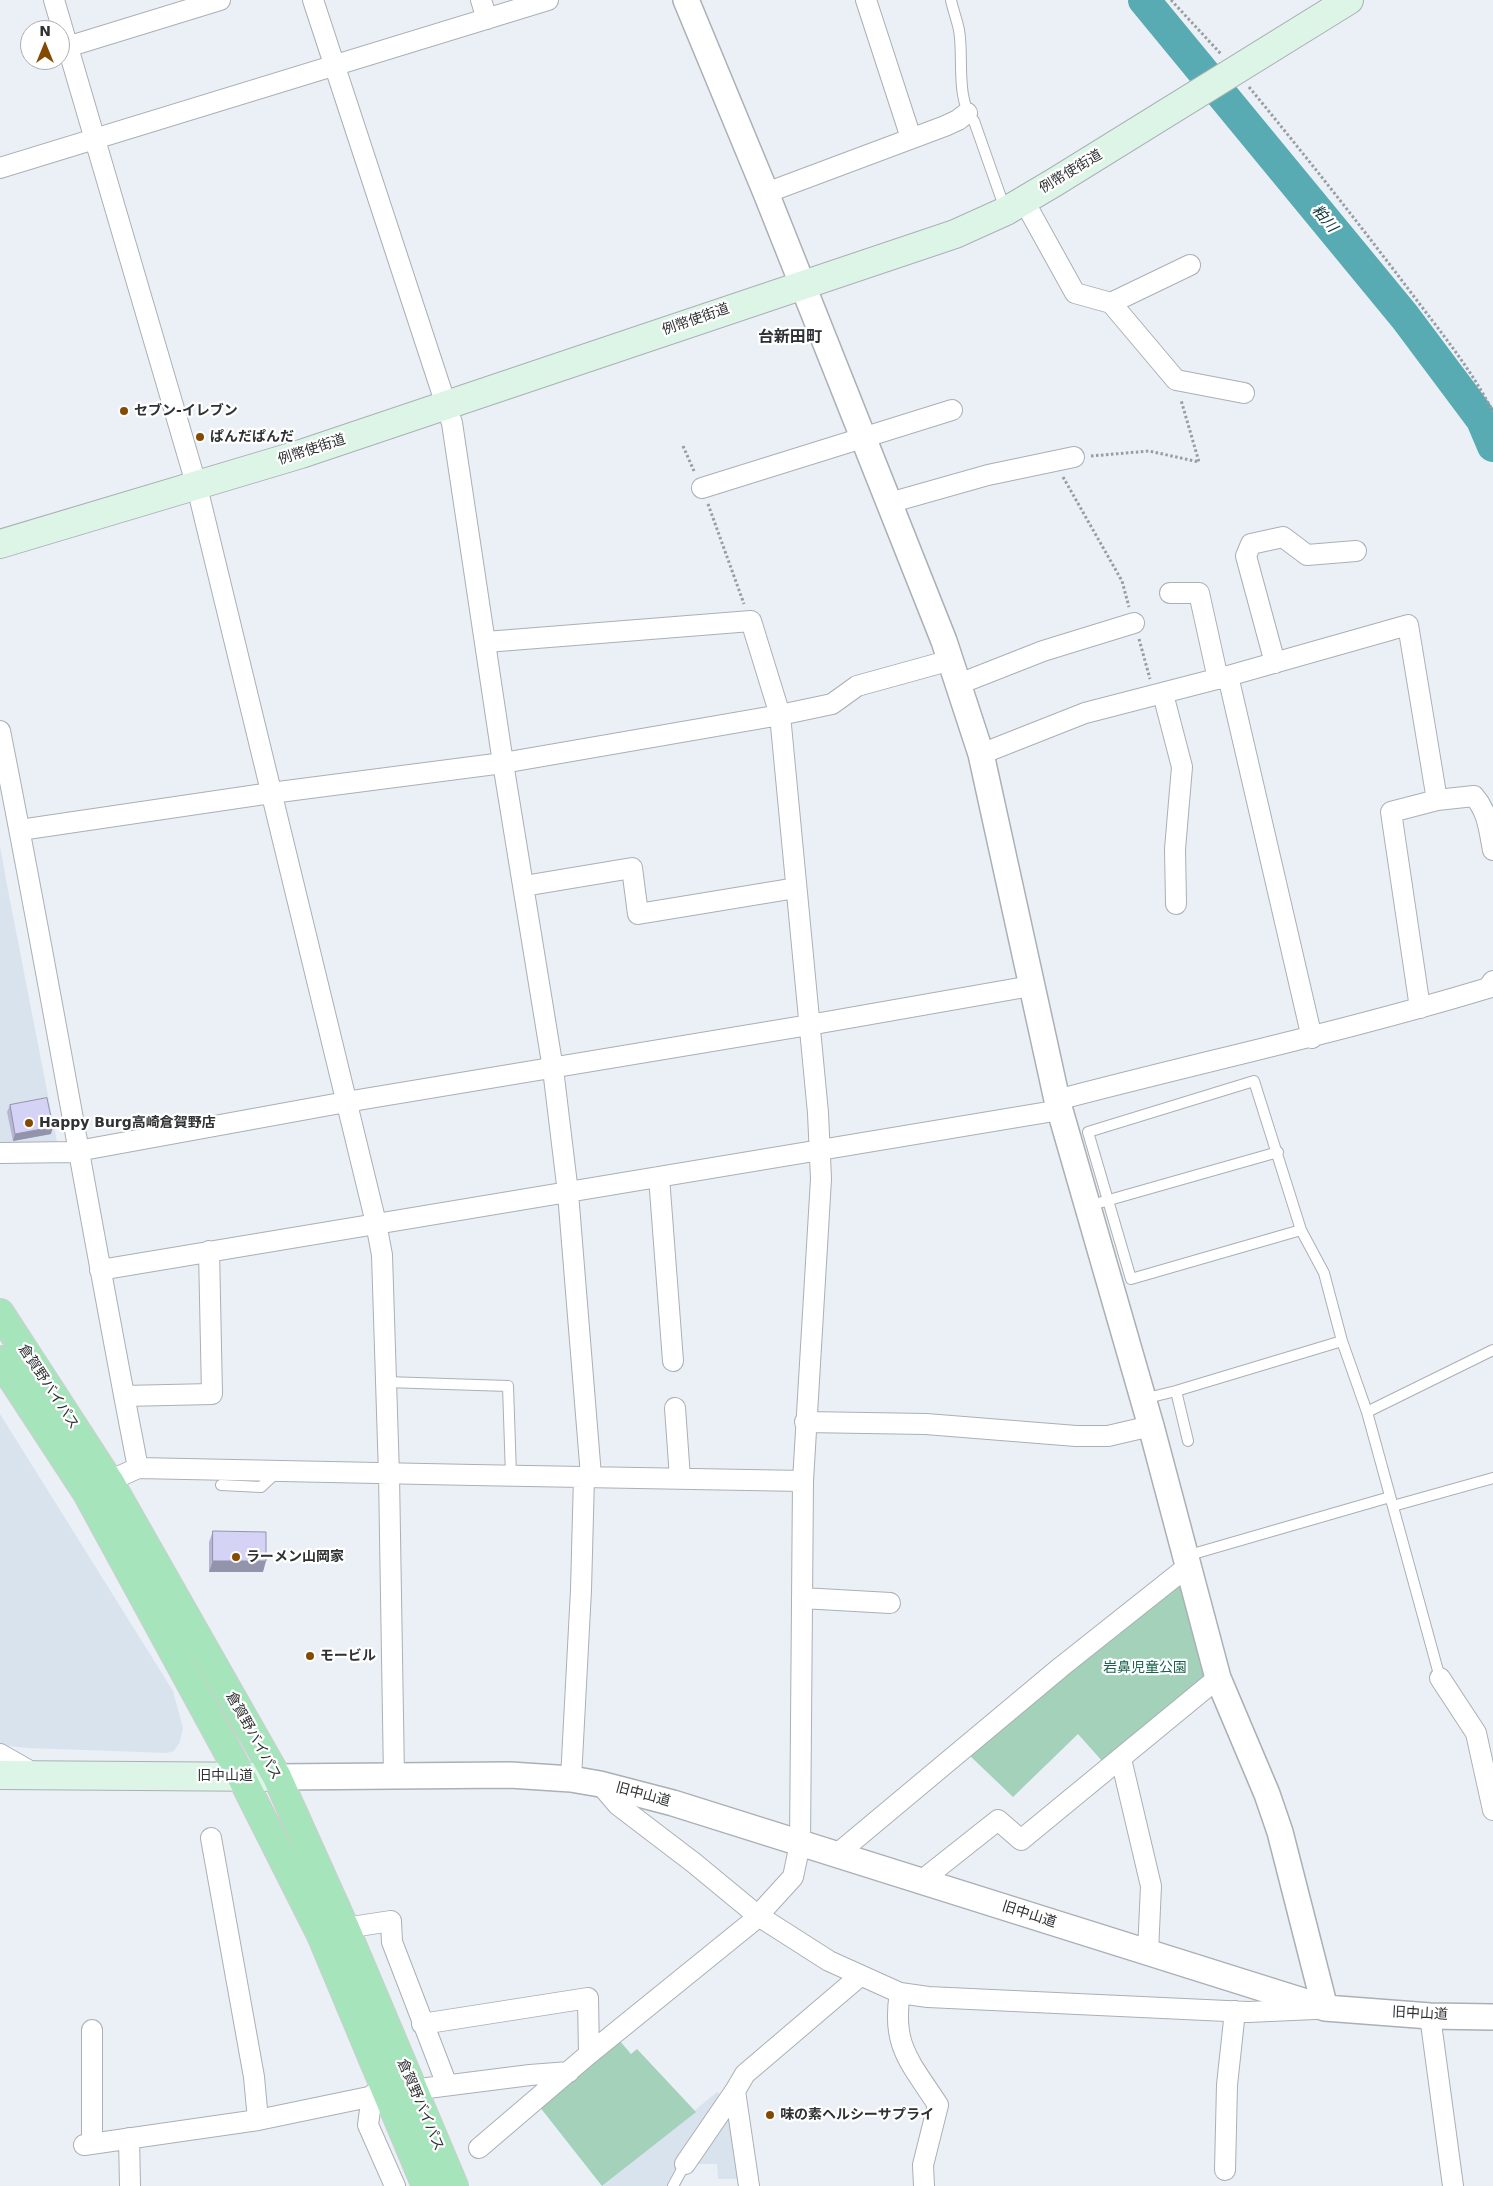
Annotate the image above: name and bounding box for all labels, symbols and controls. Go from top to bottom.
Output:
north arrow [20,20,70,70]
text: N [39,23,51,39]
street label: 例幣使街道 [1037,147,1105,197]
water label: 粕川 [1307,202,1341,236]
street label: 例幣使街道 [660,301,732,339]
district label: 台新田町 [758,328,822,348]
place label: セブン-イレブン [134,403,238,419]
marker: セブン-イレブン [118,405,130,417]
place label: ぱんだぱんだ [210,429,294,445]
marker: ぱんだぱんだ [194,431,206,443]
street label: 例幣使街道 [276,431,348,469]
place label: Happy Burg高崎倉賀野店 [39,1115,216,1131]
marker: Happy Burg高崎倉賀野店 [23,1117,35,1129]
street label: 倉賀野バイパス [14,1341,82,1433]
place label: ラーメン山岡家 [246,1549,344,1565]
marker: ラーメン山岡家 [230,1551,242,1563]
place label: モービル [320,1648,376,1664]
marker: モービル [304,1650,316,1662]
park label: 岩鼻児童公園 [1103,1660,1187,1676]
street label: 倉賀野バイパス [222,1689,284,1783]
street label: 旧中山道 [197,1768,253,1784]
street label: 旧中山道 [614,1780,672,1810]
street label: 旧中山道 [1000,1898,1058,1932]
street label: 旧中山道 [1392,2004,1448,2024]
street label: 倉賀野バイパス [393,2057,447,2153]
place label: 味の素ヘルシーサプライ [780,2107,934,2123]
marker: 味の素ヘルシーサプライ [764,2109,776,2121]

